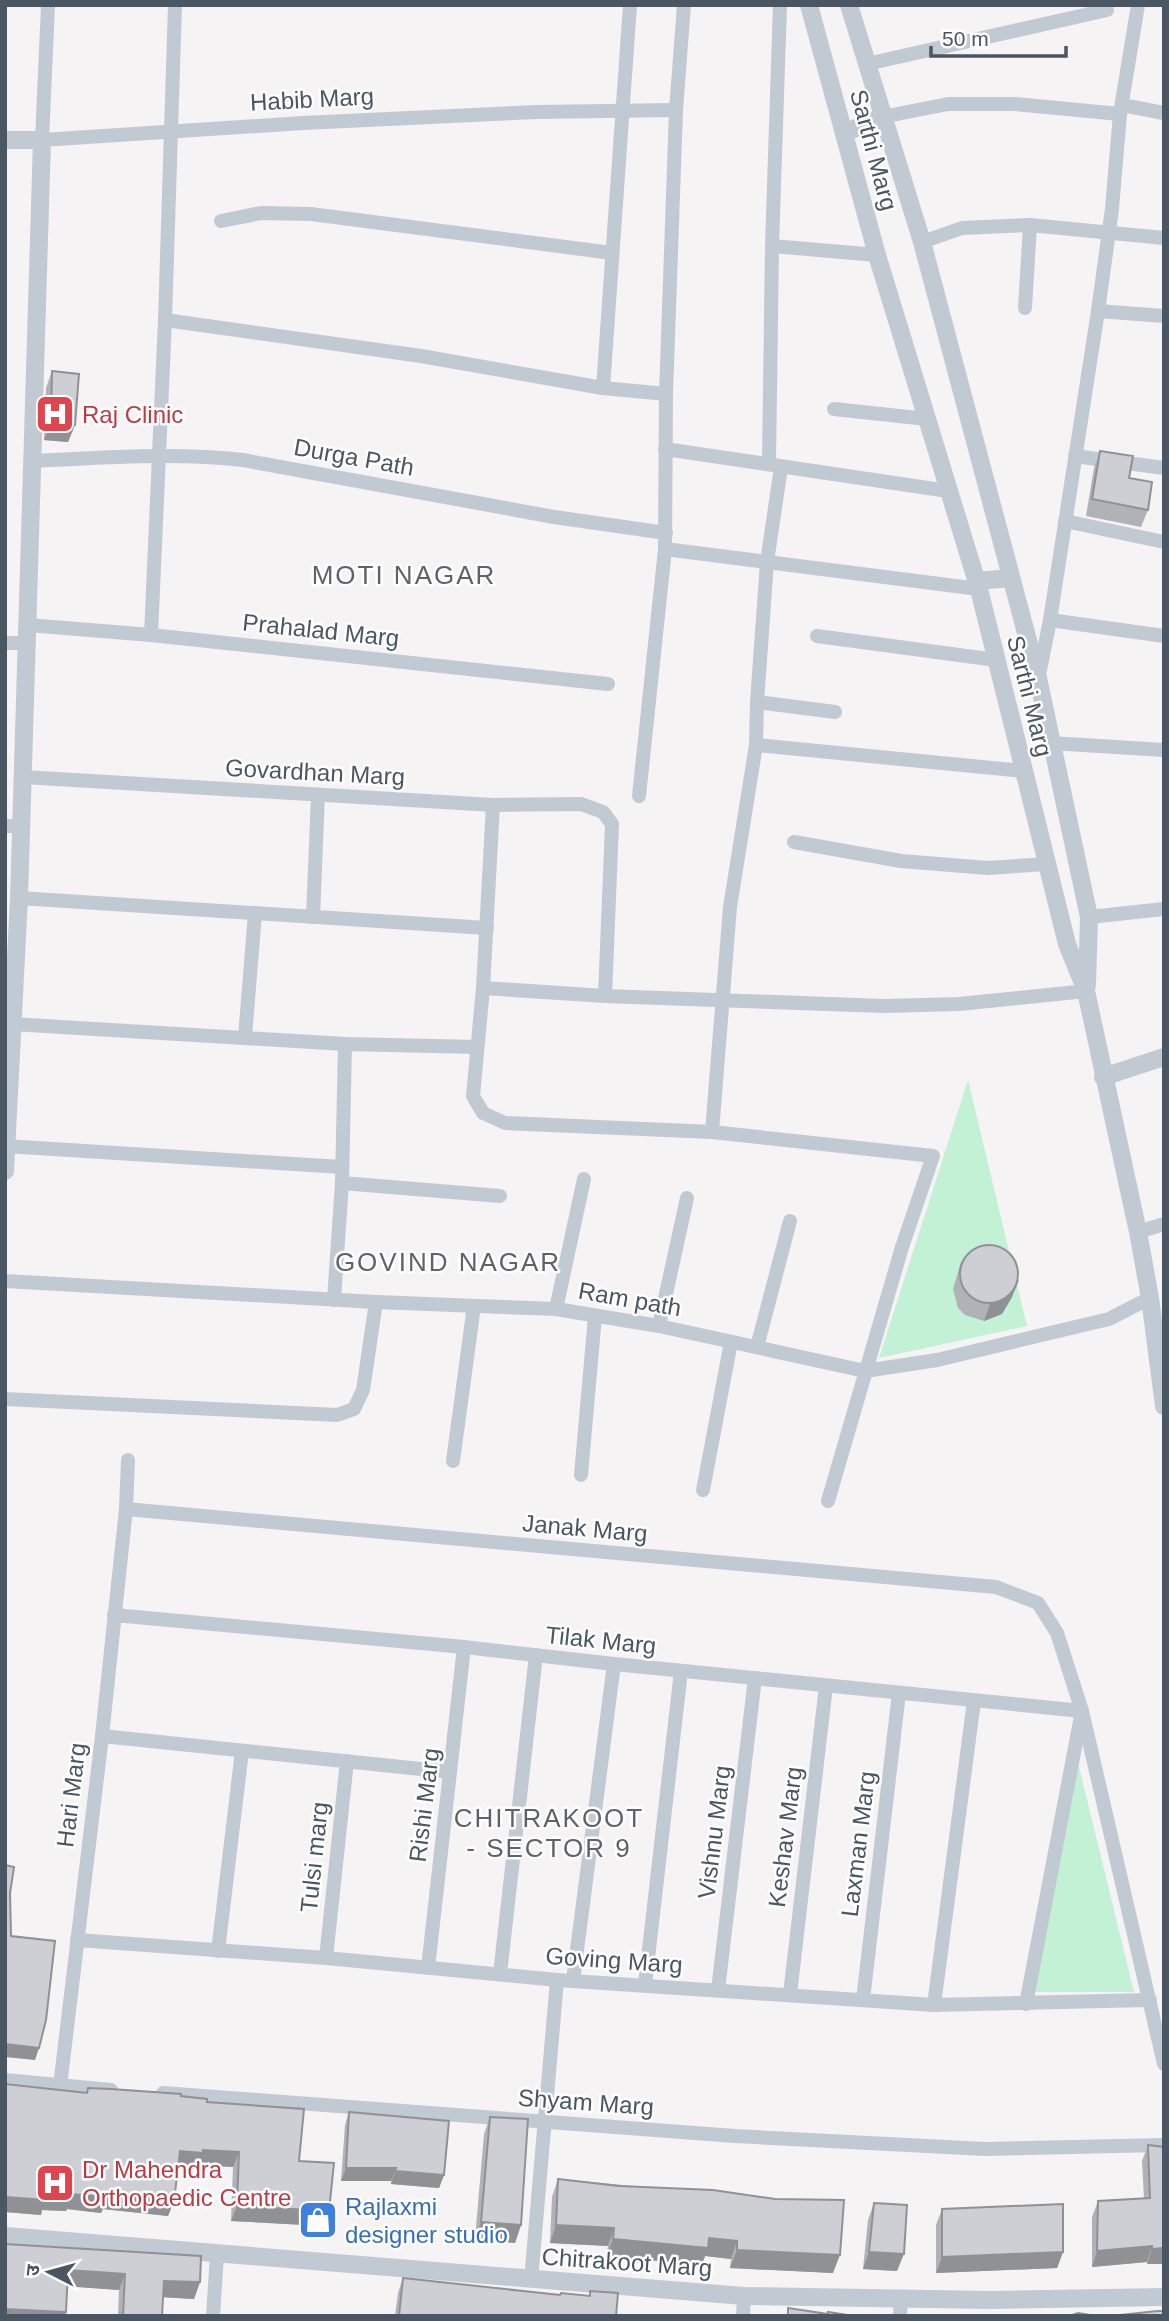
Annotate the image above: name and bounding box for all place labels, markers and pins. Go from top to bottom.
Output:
hospital icon: Raj Clinic [34,393,76,435]
place label: Raj Clinic [82,401,183,428]
place label: Dr Mahendra Orthopaedic Centre [82,2156,291,2211]
hospital icon: Dr Mahendra Orthopaedic Centre [34,2162,76,2204]
place label: Rajlaxmi designer studio [345,2193,508,2248]
shop icon: Rajlaxmi designer studio [297,2199,339,2241]

